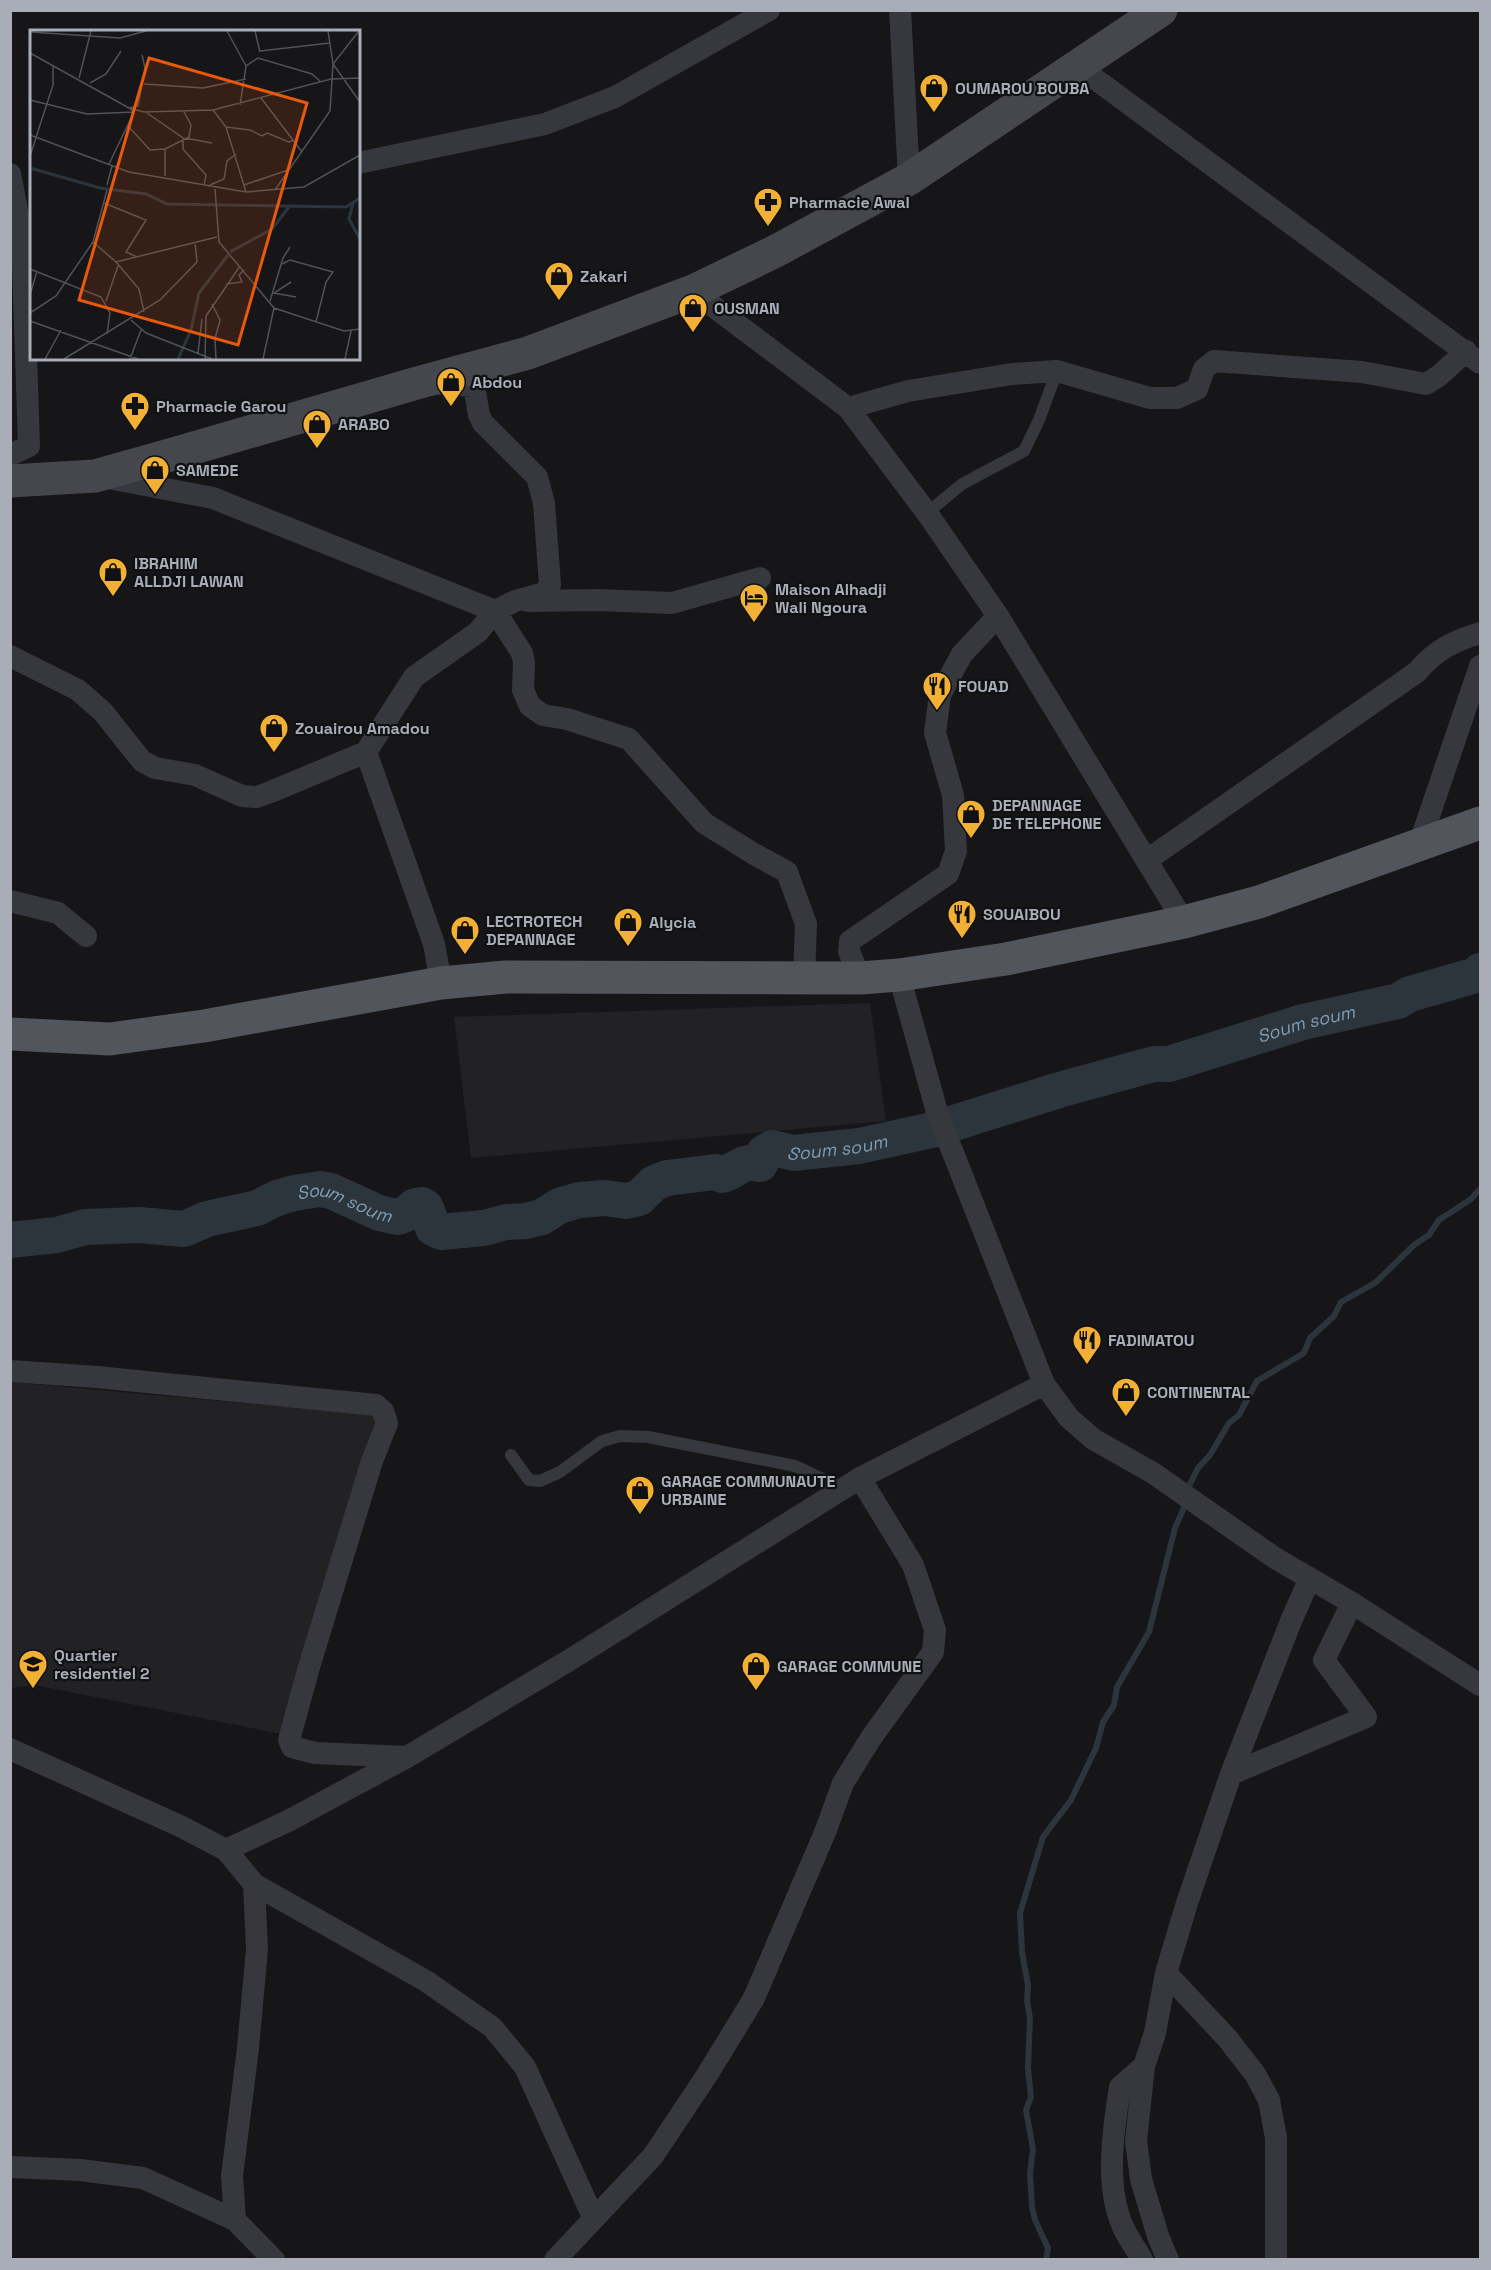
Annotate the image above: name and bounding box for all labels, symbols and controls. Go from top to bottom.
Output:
inset map [30,30,360,360]
shop icon: OUMAROU BOUBA [918,72,950,114]
place label: OUMAROU BOUBA [955,78,1089,99]
pharmacy icon: Pharmacie Awal [752,186,784,228]
place label: Pharmacie Awal [789,192,910,213]
shop icon: Zakari [543,260,575,302]
place label: Zakari [580,266,627,287]
shop icon: 0USMAN [677,292,709,334]
place label: 0USMAN [714,298,780,319]
shop icon: Abdou [435,366,467,408]
place label: Abdou [472,372,522,393]
pharmacy icon: Pharmacie Garou [119,390,151,432]
place label: Pharmacie Garou [156,396,286,417]
shop icon: ARABO [301,408,333,450]
place label: ARABO [338,414,390,435]
shop icon: SAMEDE [139,454,171,496]
place label: SAMEDE [176,460,238,481]
place label: IBRAHIM ALLDJI LAWAN [134,553,244,592]
shop icon: IBRAHIM ALLDJI LAWAN [97,556,129,598]
place label: Maison Alhadji Wali Ngoura [775,579,887,618]
hotel icon: Maison Alhadji Wali Ngoura [738,582,770,624]
restaurant icon: FOUAD [921,670,953,712]
place label: FOUAD [958,676,1009,697]
shop icon: Zouairou Amadou [258,712,290,754]
place label: Zouairou Amadou [295,718,430,739]
place label: DEPANNAGE DE TELEPHONE [992,795,1102,834]
shop icon: DEPANNAGE DE TELEPHONE [955,798,987,840]
restaurant icon: SOUAIBOU [946,898,978,940]
place label: SOUAIBOU [983,904,1061,925]
shop icon: Alycia [612,906,644,948]
place label: LECTROTECH DEPANNAGE [486,911,583,950]
place label: Alycia [649,912,696,933]
shop icon: LECTROTECH DEPANNAGE [449,914,481,956]
water label: Soum soum [1254,999,1357,1047]
water label: Soum soum [785,1129,890,1166]
water label: Soum soum [295,1177,395,1227]
restaurant icon: FADIMATOU [1071,1324,1103,1366]
place label: FADIMATOU [1108,1330,1195,1351]
shop icon: CONTINENTAL [1110,1376,1142,1418]
place label: CONTINENTAL [1147,1382,1250,1403]
place label: GARAGE COMMUNAUTE URBAINE [661,1471,835,1510]
shop icon: GARAGE COMMUNAUTE URBAINE [624,1474,656,1516]
place label: Quartier residentiel 2 [54,1645,150,1684]
school or university icon: Quartier residentiel 2 [17,1648,49,1690]
shop icon: GARAGE COMMUNE [740,1650,772,1692]
place label: GARAGE COMMUNE [777,1656,921,1677]

